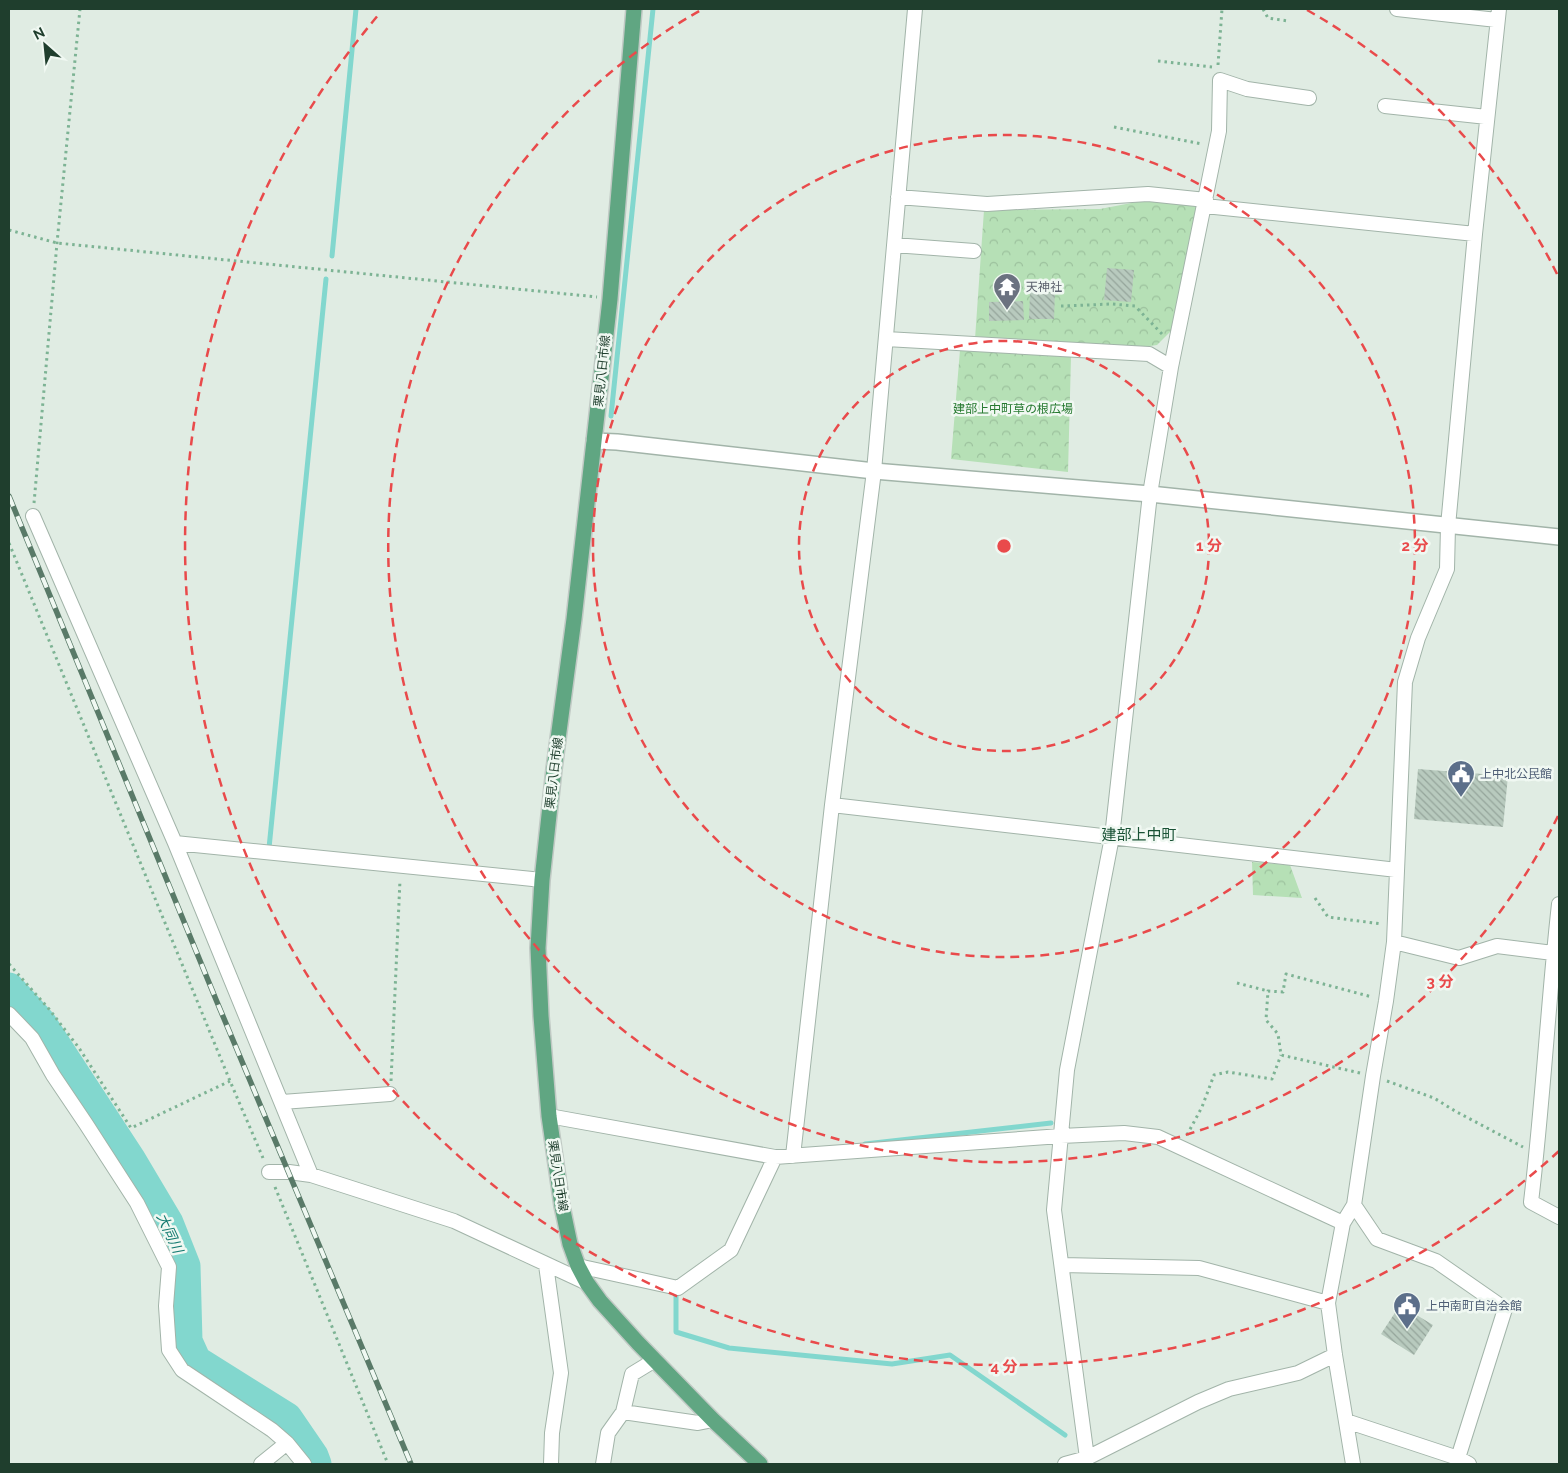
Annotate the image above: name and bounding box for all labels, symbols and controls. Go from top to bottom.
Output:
north arrow [20,20,70,70]
text: N [31,24,47,43]
temple icon: 天神社 [992,272,1022,311]
place label: 天神社 [1026,280,1062,294]
street label: 栗見八日市線 [591,334,613,408]
park label: 建部上中町草の根広場 [953,402,1073,416]
centre of rings [995,537,1013,555]
text: 1 分 [1196,537,1222,555]
text: 2 分 [1401,537,1429,555]
street label: 栗見八日市線 [543,736,565,810]
public building icon: 上中北公民館 [1446,759,1476,798]
place label: 上中北公民館 [1480,767,1552,781]
district label: 建部上中町 [1101,826,1177,844]
text: 3 分 [1427,973,1453,991]
street label: 栗見八日市線 [545,1139,571,1213]
water label: 大同川 [154,1211,187,1257]
public building icon: 上中南町自治会館 [1392,1291,1422,1330]
place label: 上中南町自治会館 [1426,1299,1522,1313]
text: 4 分 [990,1358,1018,1376]

